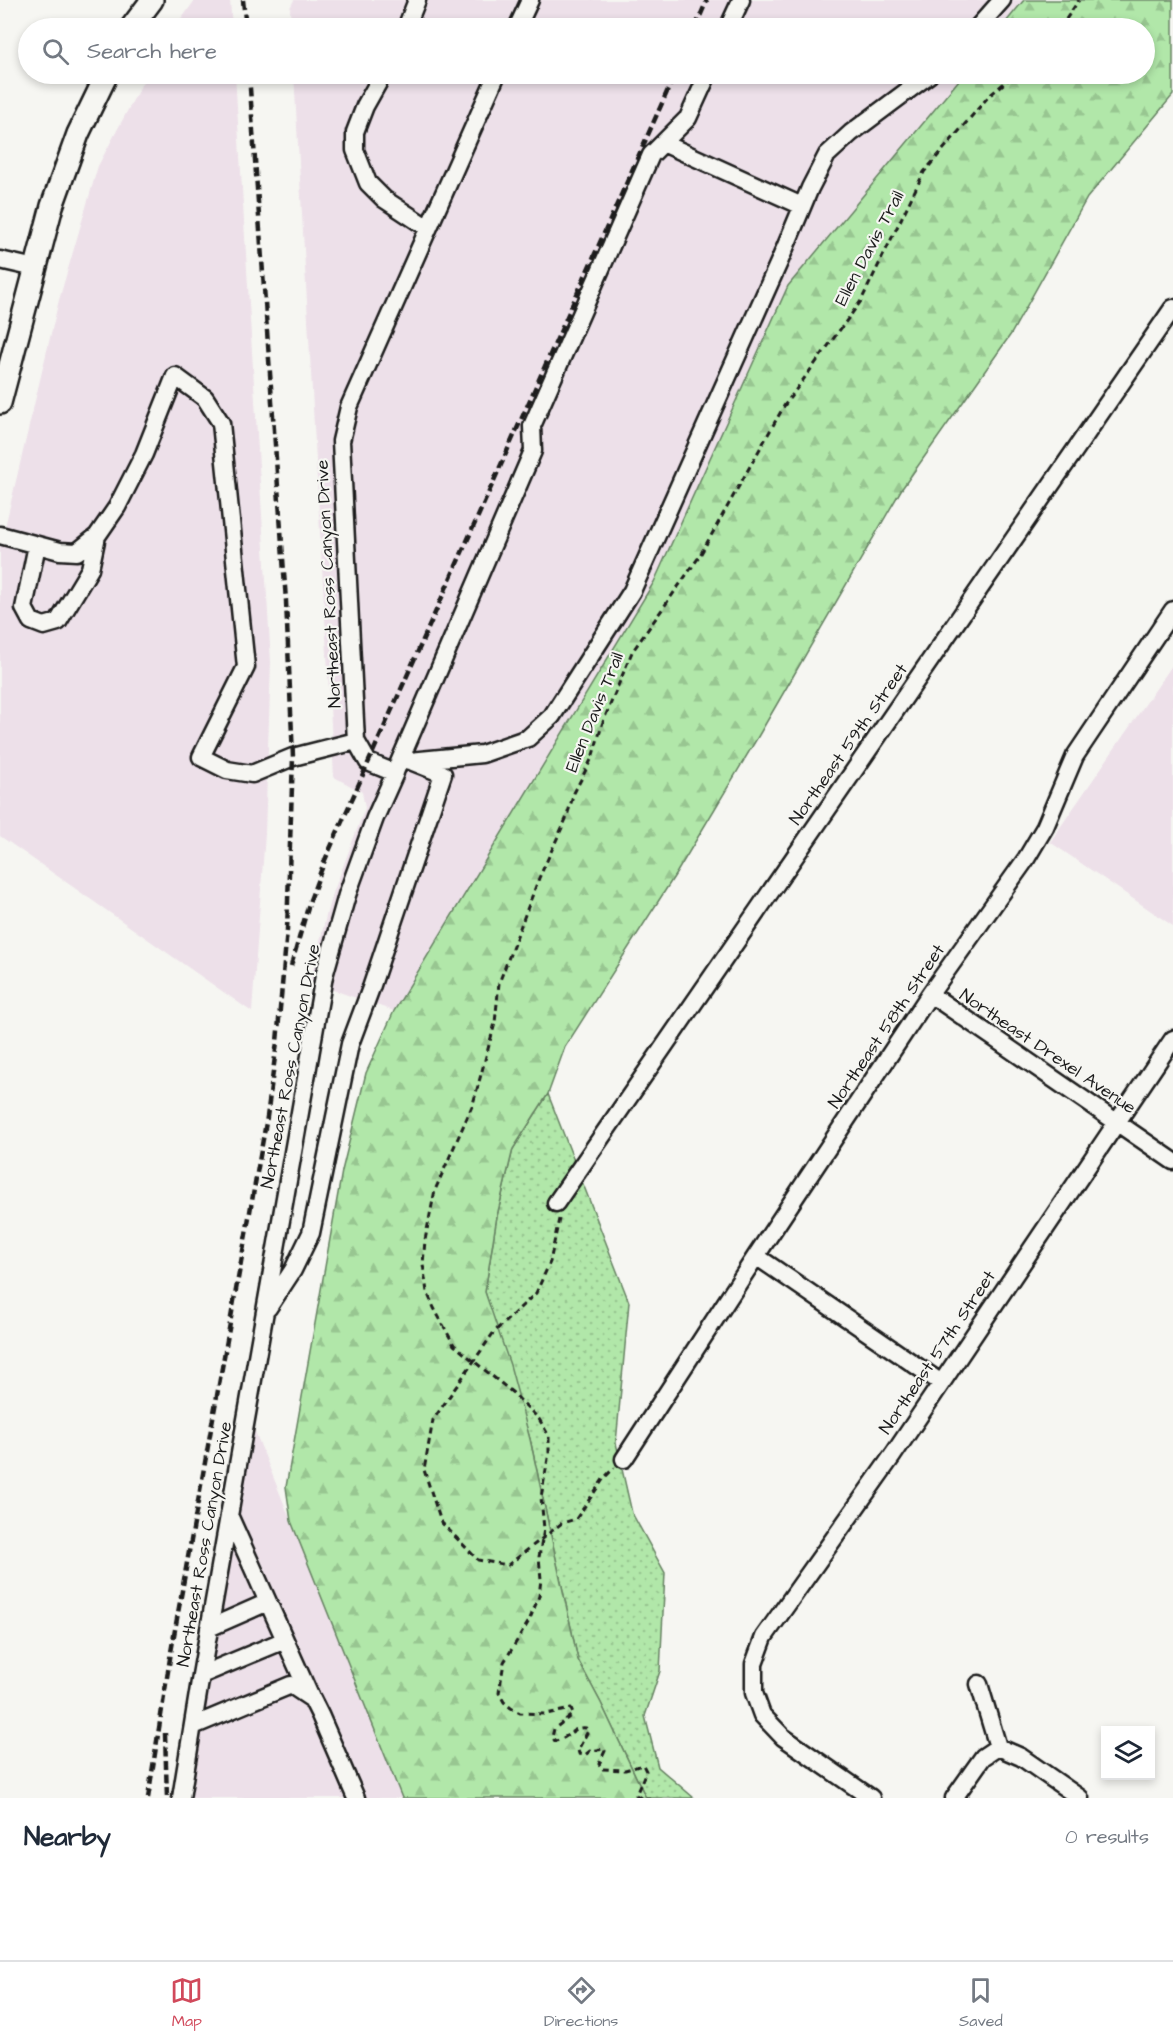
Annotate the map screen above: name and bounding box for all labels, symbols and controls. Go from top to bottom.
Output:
search box [18,18,1155,84]
icon: search [39,35,72,68]
text: Search here [87,36,217,67]
street label: Ellen Davis Trail [829,186,910,310]
street label: Northeast Ross Canyon Drive [309,459,348,709]
street label: Ellen Davis Trail [559,648,630,776]
street label: Northeast 59th Street [783,658,914,830]
street label: Northeast 58th Street [822,939,951,1113]
street label: Northeast Ross Canyon Drive [254,941,328,1191]
street label: Northeast Drexel Avenue [954,983,1141,1120]
street label: Northeast 57th Street [873,1265,1002,1439]
street label: Northeast Ross Canyon Drive [171,1419,239,1669]
map controls [1101,1726,1155,1780]
button: layers [1101,1726,1155,1780]
text: Nearby [24,1819,111,1855]
text: 0 results [1065,1823,1149,1851]
tab: Map [170,1974,203,2032]
tab: Directions [544,1974,618,2032]
tab: Saved [959,1974,1003,2032]

